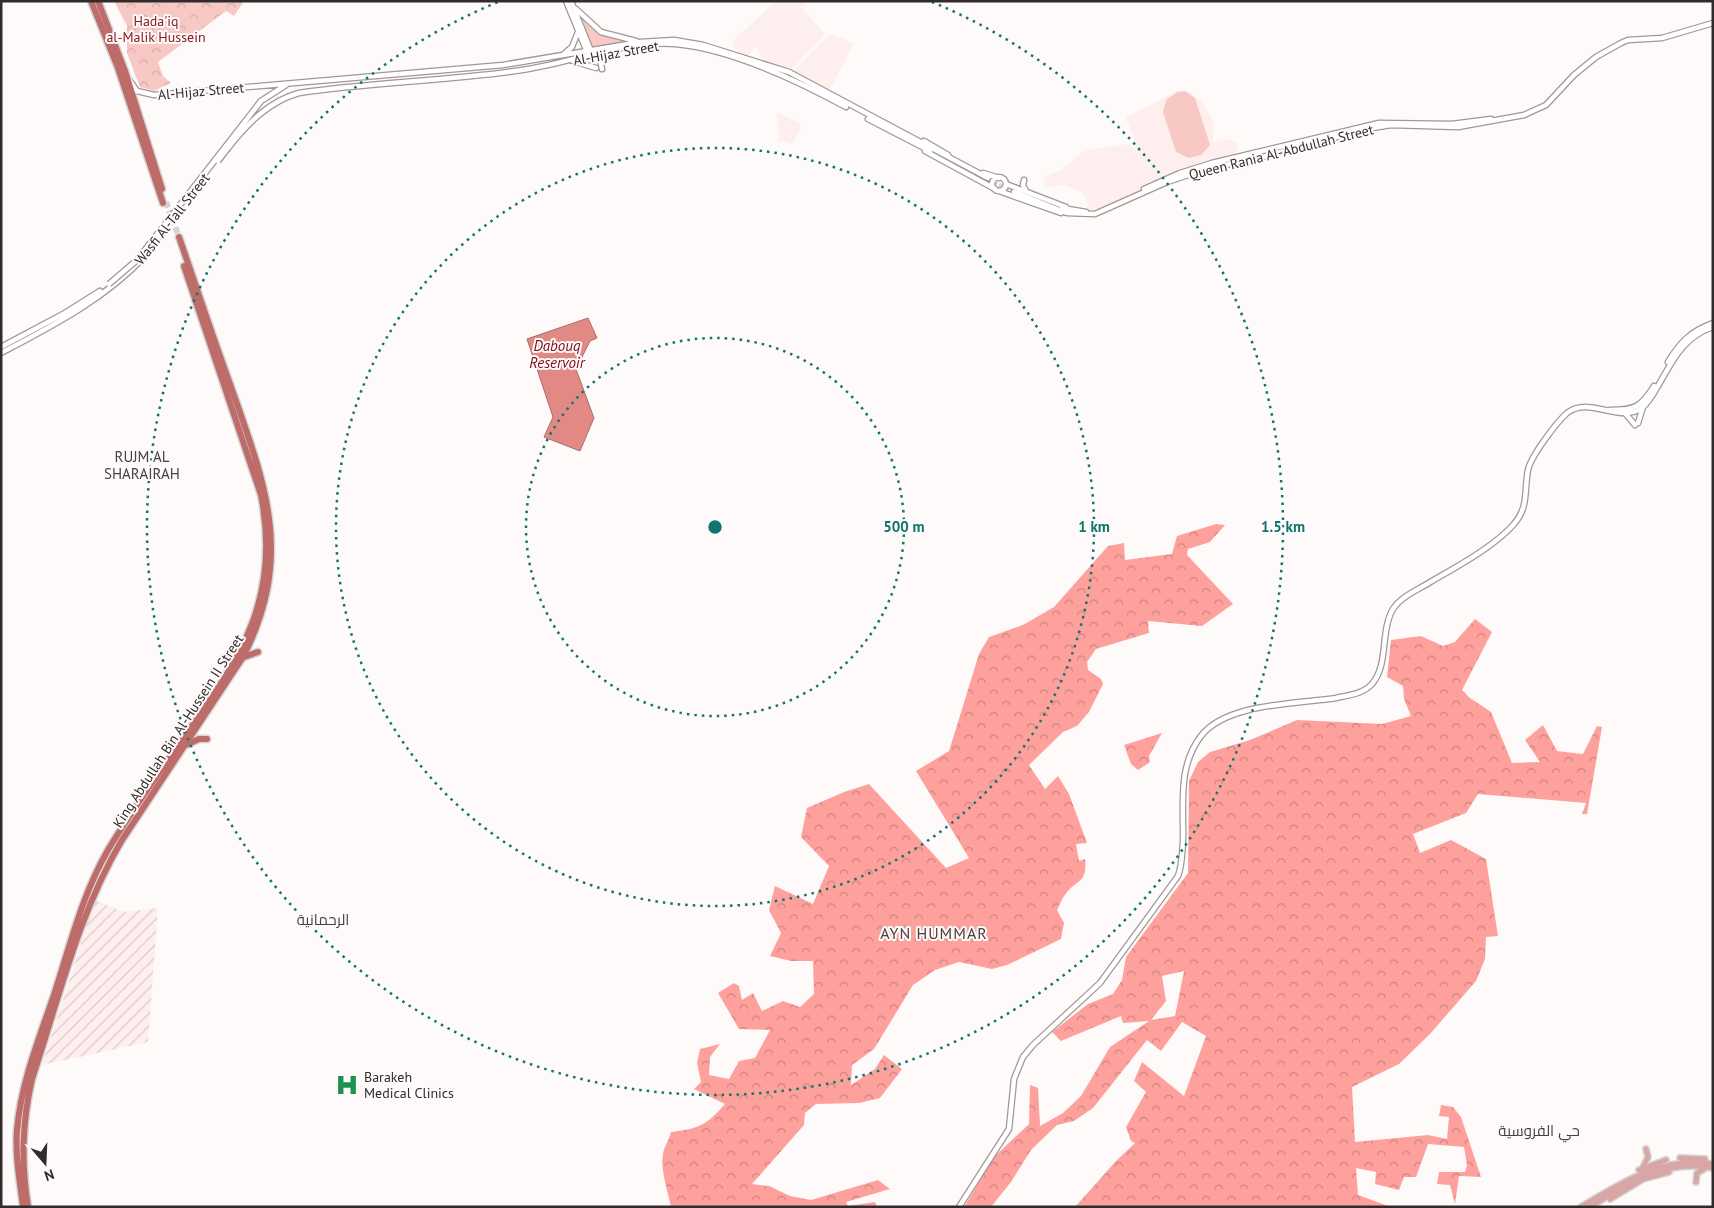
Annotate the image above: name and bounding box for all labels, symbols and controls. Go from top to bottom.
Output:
park label: Hada'iq al-Malik Hussein [106,12,206,46]
street label: Al-Hijaz Street [572,37,660,69]
street label: Al-Hijaz Street [157,78,245,104]
street label: Queen Rania Al-Abdullah Street [1187,120,1375,184]
street label: Wasfi Al-Tall Street [131,169,214,269]
water label: Dabouq Reservoir [529,336,586,372]
district label: RUJM AL SHARAIRAH [104,447,180,483]
text: 500 m [883,517,925,536]
text: 1 km [1078,517,1110,536]
text: 1.5 km [1261,517,1305,536]
centre of rings [706,518,724,536]
street label: King Abdullah Bin Al-Hussein II Street [109,631,247,831]
district label: الرحمانية [297,910,349,929]
district label: AYN HUMMAR [880,923,988,943]
place label: Barakeh Medical Clinics [364,1068,454,1102]
hospital icon: Barakeh Medical Clinics [334,1072,360,1098]
district label: حي الفروسية [1498,1121,1580,1143]
north arrow [20,1138,70,1188]
text: N [42,1165,57,1185]

